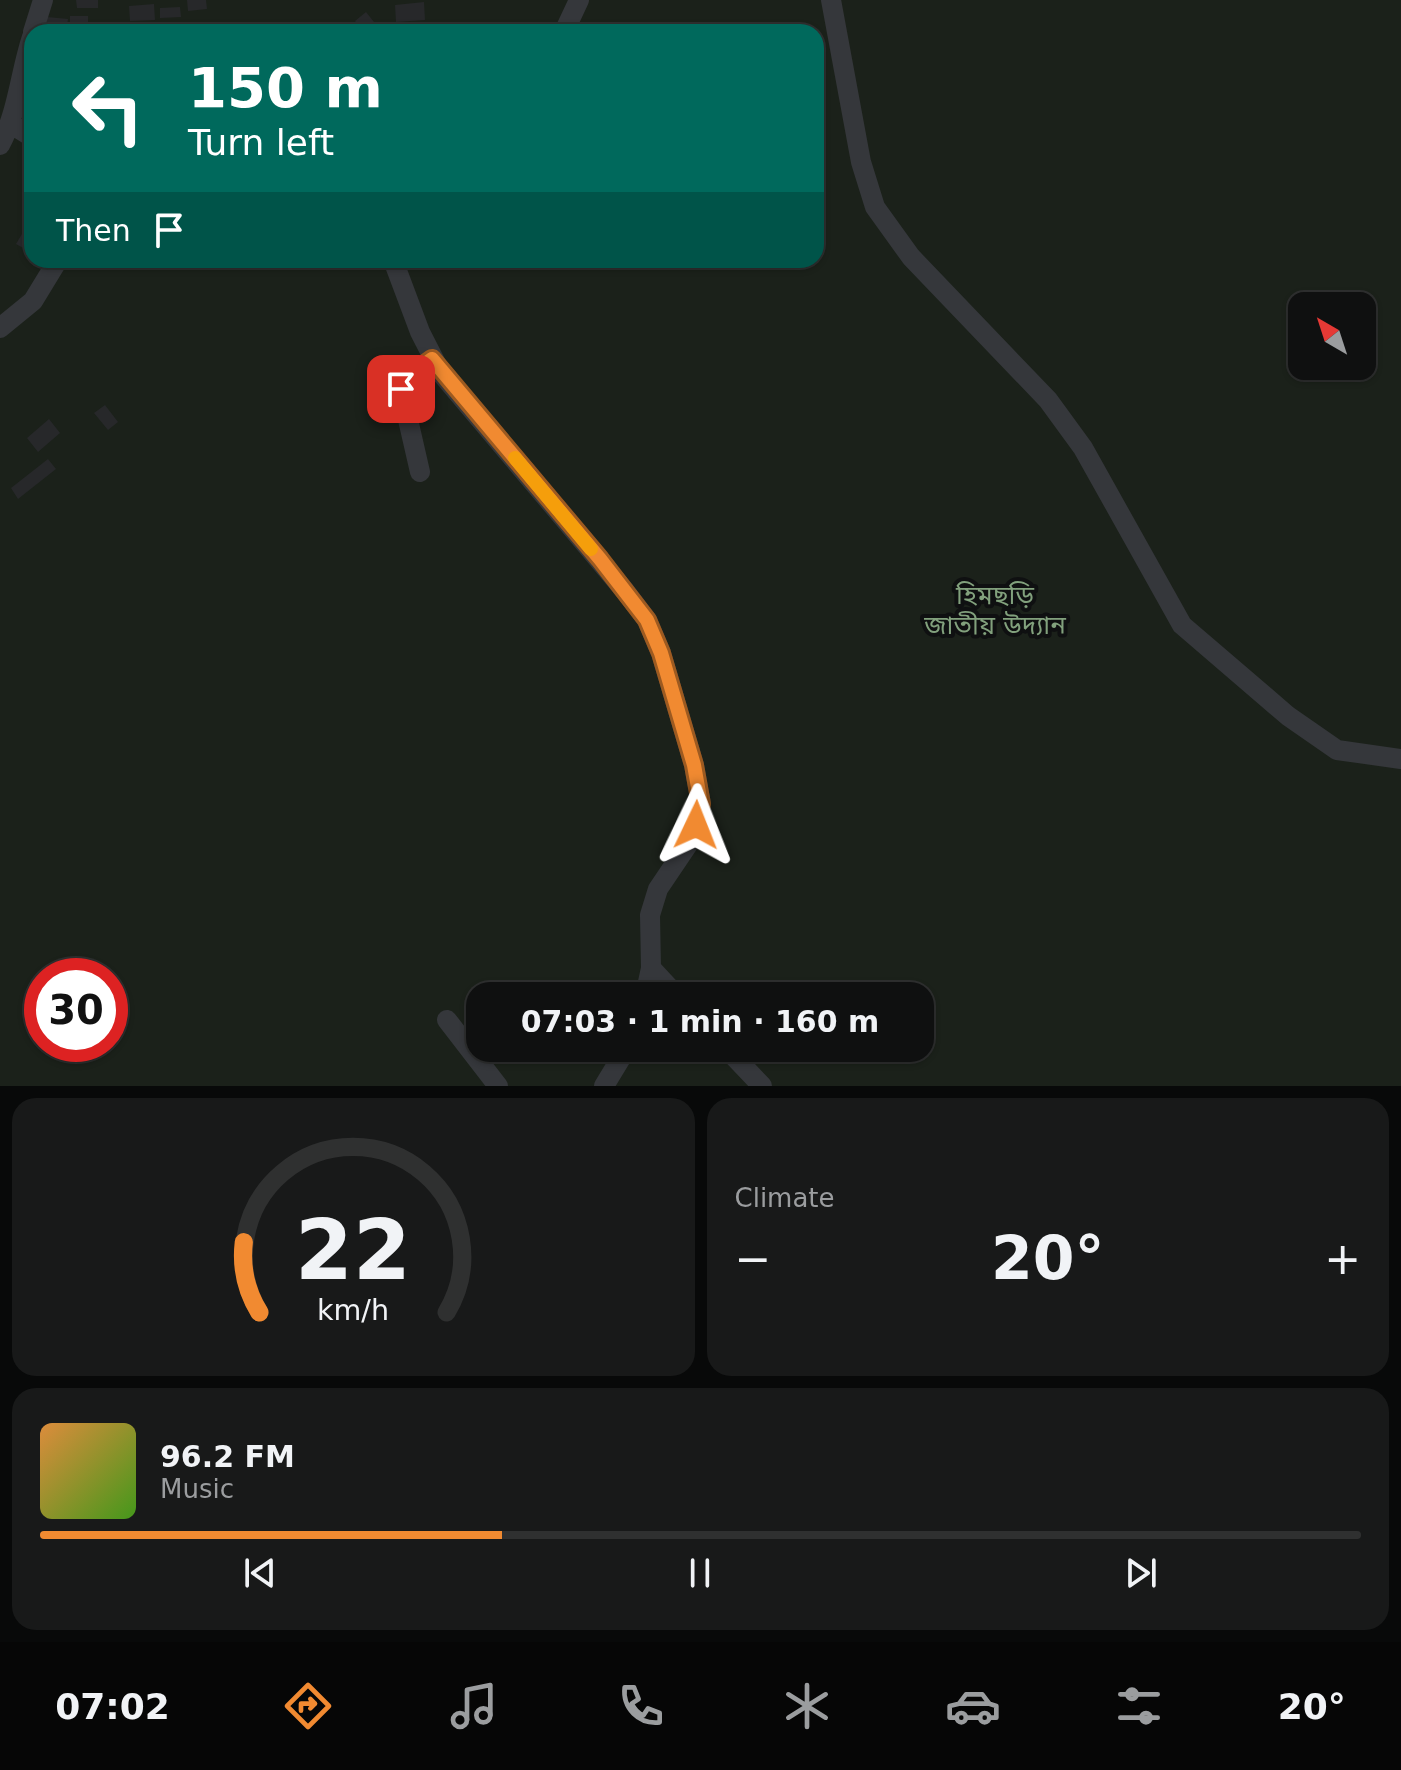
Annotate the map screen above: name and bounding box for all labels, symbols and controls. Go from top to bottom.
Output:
text: 150 m [188,55,383,120]
icon: left [56,56,160,160]
text: Turn left [188,122,334,163]
icon: arrive [147,208,191,252]
text: Then [56,213,131,248]
north arrow [1288,292,1376,380]
map controls [1288,292,1376,380]
pin [367,355,435,423]
icon: arrive [379,367,423,411]
park label: হিমছড়ি জাতীয় উদ্যান [923,580,1066,640]
position arrow [654,783,738,867]
speed limit sign: 30 [24,958,128,1062]
text: 07:03 · 1 min · 160 m [521,1004,879,1039]
text: Climate [735,1183,835,1213]
text: 22 [295,1202,411,1299]
text: 20° [991,1223,1105,1293]
text: − [735,1233,771,1284]
text: + [1324,1233,1361,1284]
text: km/h [317,1293,389,1327]
text: 96.2 FM [160,1439,295,1474]
text: Music [160,1474,234,1504]
icon: previous [238,1551,282,1595]
icon: pause [678,1551,722,1595]
icon: next [1119,1551,1163,1595]
icon: directions [280,1678,336,1734]
icon: music [446,1678,502,1734]
icon: phone [613,1678,669,1734]
icon: climate [779,1678,835,1734]
icon: car [945,1678,1001,1734]
icon: filters [1111,1678,1167,1734]
text: 07:02 [55,1686,170,1727]
text: 20° [1278,1686,1346,1727]

